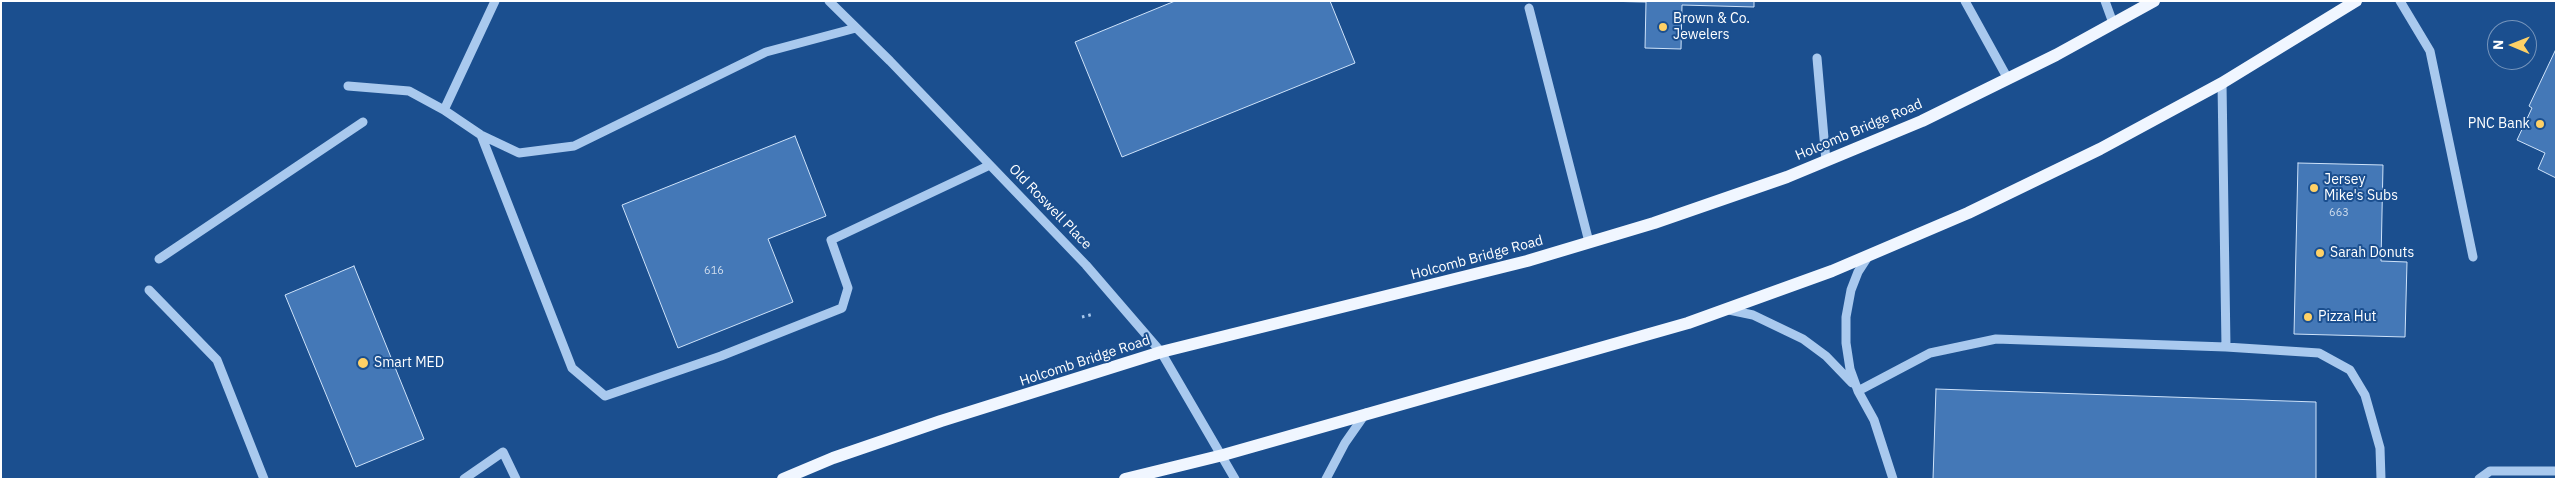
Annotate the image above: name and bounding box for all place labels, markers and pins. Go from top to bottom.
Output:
place label: Brown & Co. Jewelers [1673,11,1750,44]
marker: Brown & Co. Jewelers [1657,21,1669,33]
place label: PNC Bank [2468,116,2530,132]
marker: PNC Bank [2534,118,2546,130]
place label: Jersey Mike's Subs [2324,172,2398,204]
marker: Jersey Mike's Subs [2308,182,2320,194]
place label: Sarah Donuts [2330,245,2414,261]
marker: Sarah Donuts [2314,247,2326,259]
place label: Pizza Hut [2318,309,2377,325]
marker: Pizza Hut [2302,311,2314,323]
place label: Smart MED [374,355,444,371]
marker: Smart MED [356,356,370,370]

